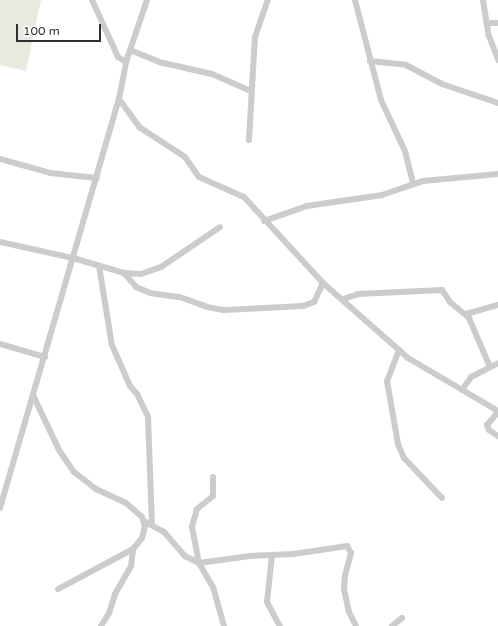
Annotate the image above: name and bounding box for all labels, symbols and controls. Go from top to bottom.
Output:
scale bar [18,16,103,42]
text: 100 m [23,24,60,38]

